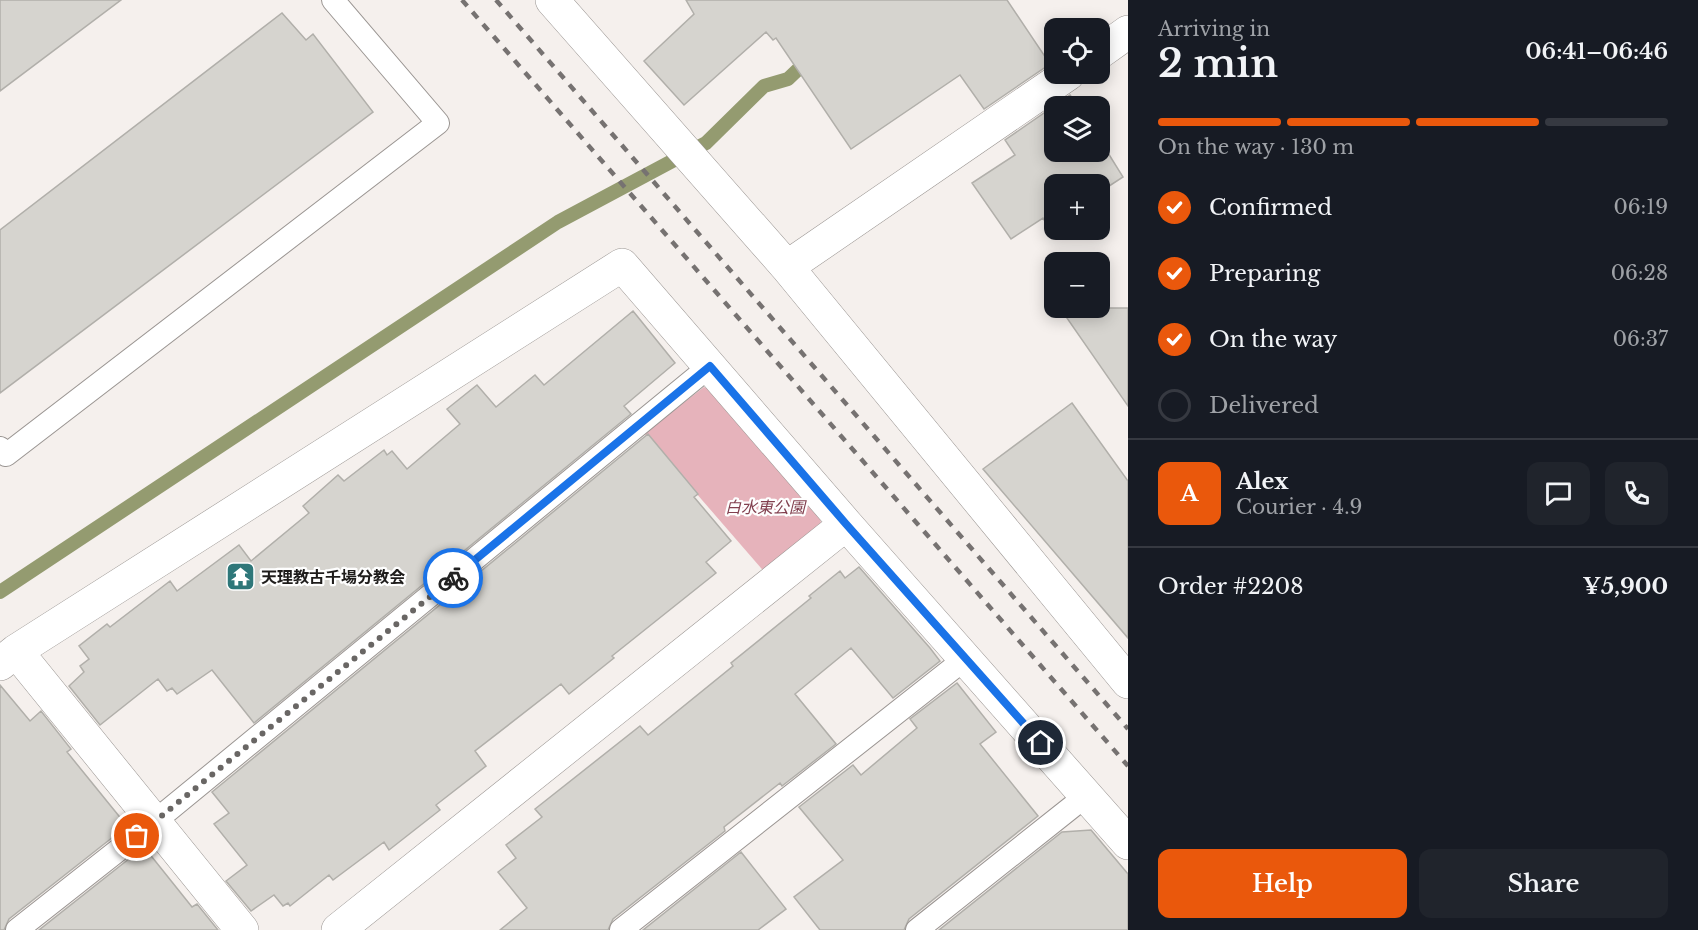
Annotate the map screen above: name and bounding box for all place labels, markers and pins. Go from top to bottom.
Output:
temple icon: 天理教古千場分教会 [224,561,256,593]
place label: 天理教古千場分教会 [261,567,405,587]
pin [1015,717,1066,768]
pin [111,810,162,861]

